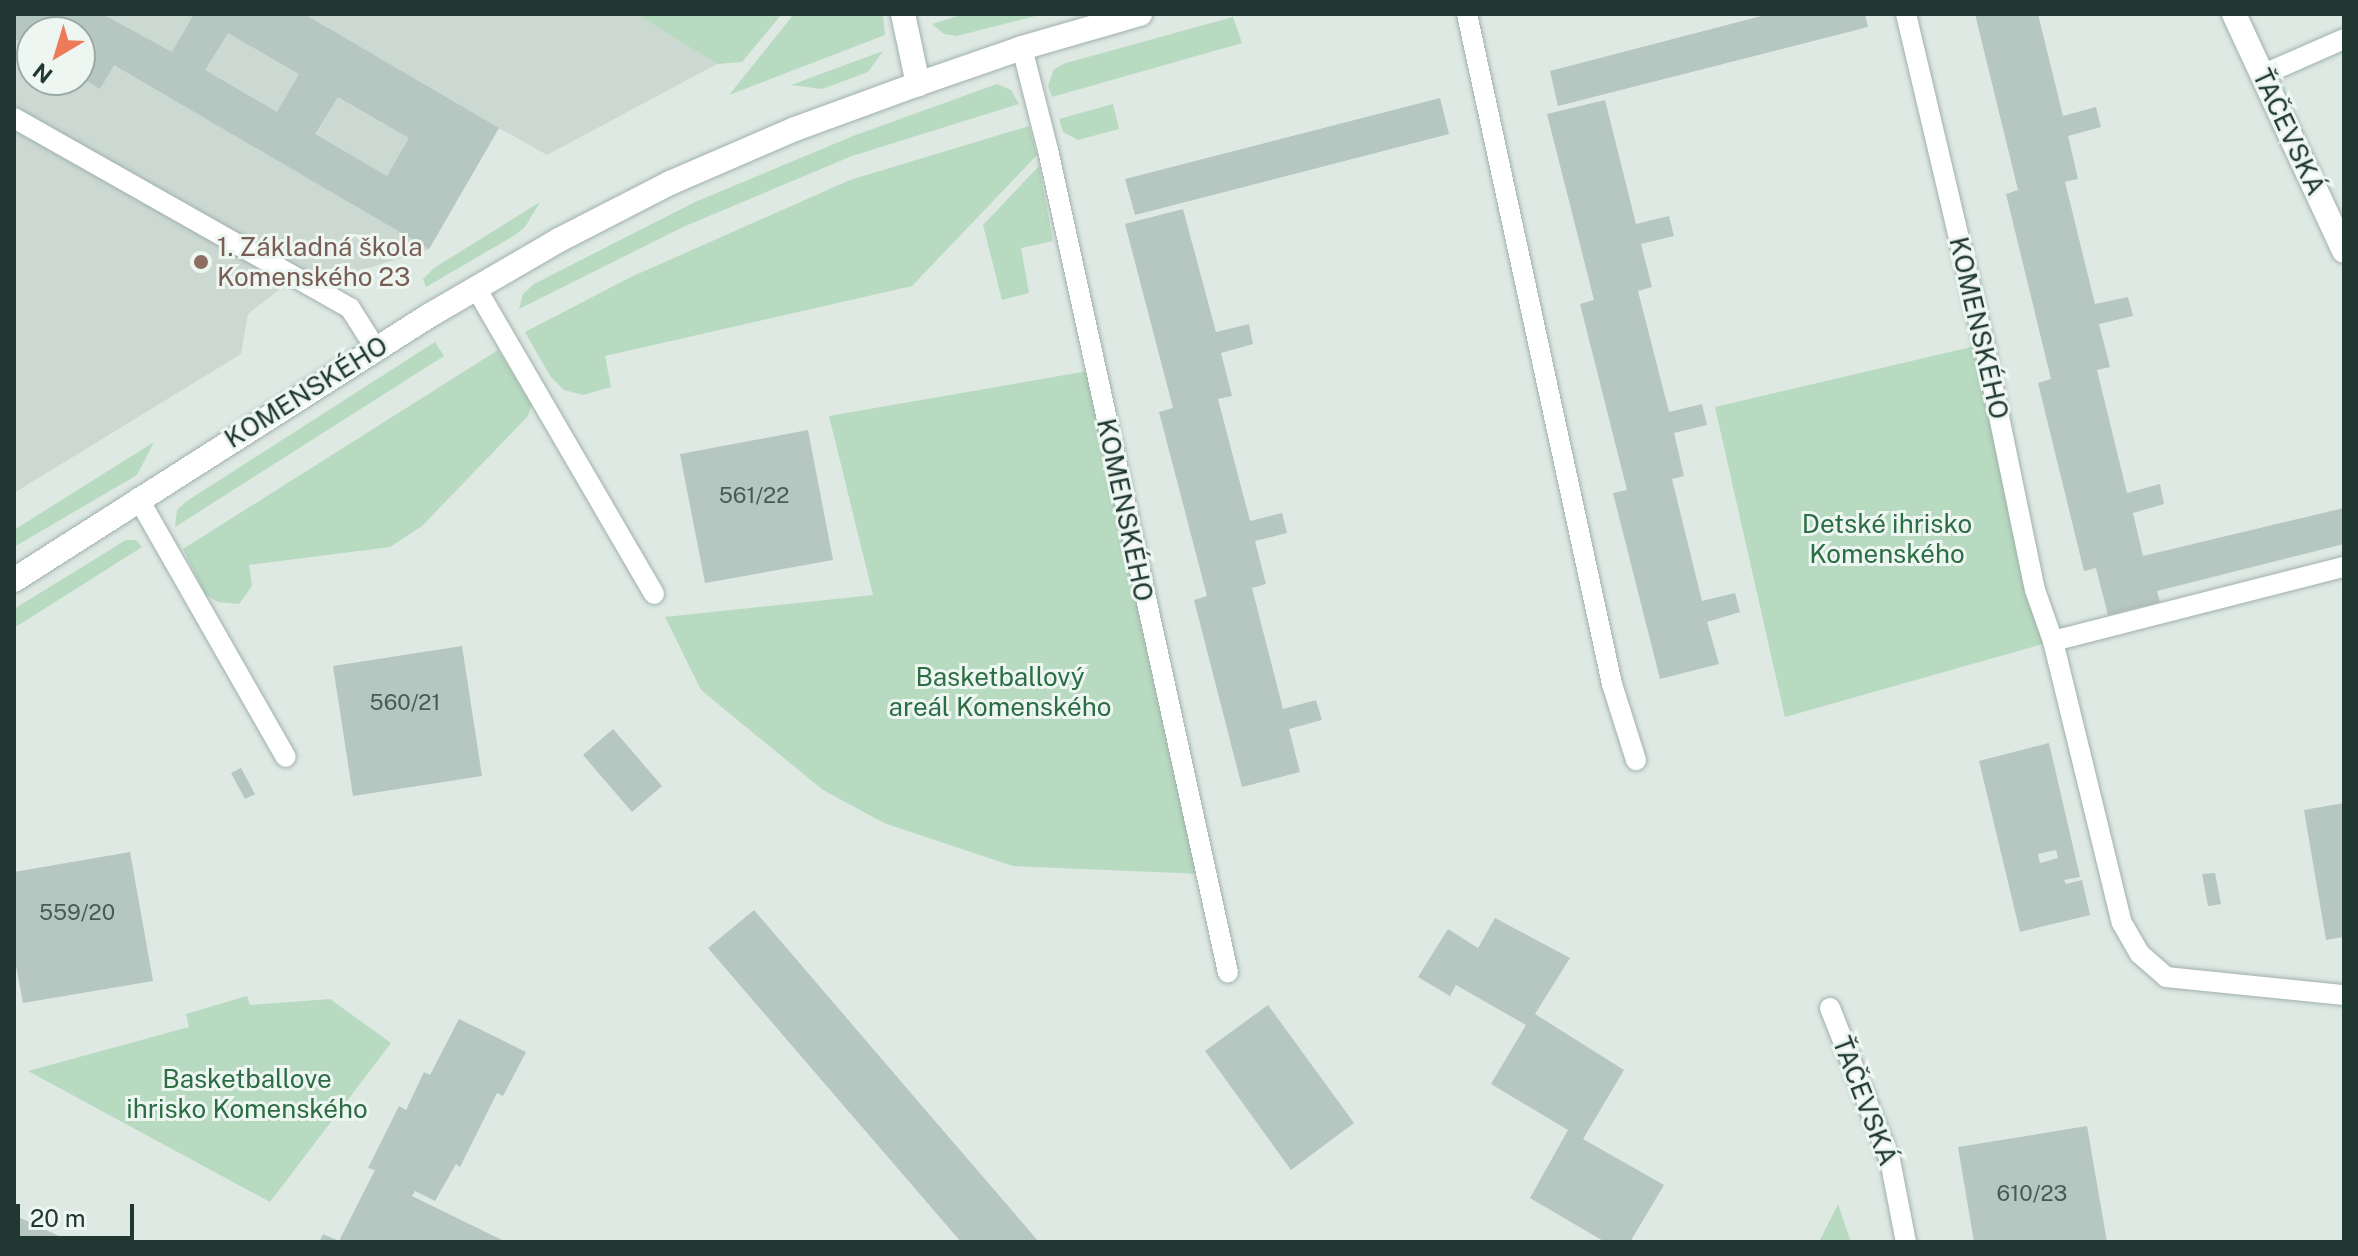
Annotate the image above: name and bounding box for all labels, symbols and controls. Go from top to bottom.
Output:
north arrow [16,16,96,96]
text: N [28,58,57,89]
street label: ŤAČEVSKÁ [2246,64,2332,200]
place label: 1. Základná škola Komenského 23 [217,231,423,292]
street label: KOMENSKÉHO [1943,234,2015,422]
marker: 1. Základná škola Komenského 23 [192,253,210,271]
street label: KOMENSKÉHO [219,329,393,455]
street label: KOMENSKÉHO [1090,416,1160,604]
house number: 561/22 [719,483,789,509]
park label: Detské ihrisko Komenského [1802,508,1972,570]
park label: Basketballový areál Komenského [889,661,1111,722]
house number: 560/21 [370,690,440,716]
house number: 559/20 [39,900,115,926]
street label: ŤAČEVSKÁ [1826,1032,1904,1170]
park label: Basketballove ihrisko Komenského [126,1063,368,1124]
house number: 610/23 [1997,1181,2067,1207]
scale bar [20,1188,138,1238]
text: 20 m [30,1204,86,1232]

